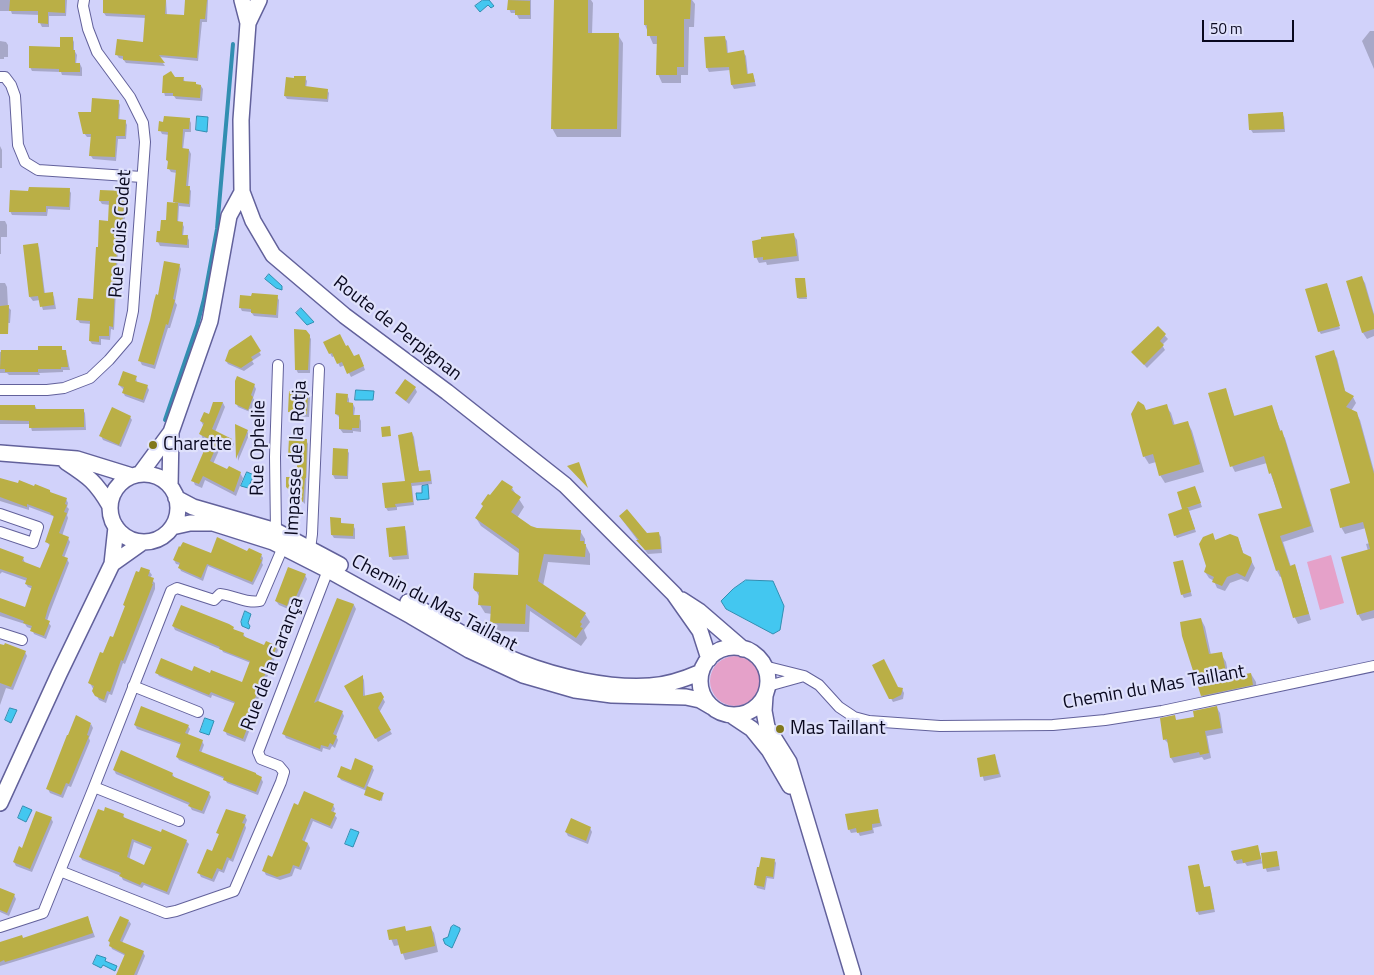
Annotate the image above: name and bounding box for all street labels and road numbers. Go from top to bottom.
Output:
street label: Rue Louis Codet [105,169,137,299]
street label: Route de Perpignan [328,272,466,386]
street label: Impasse de la Rotja [282,380,312,536]
street label: Rue Ophelie [247,400,271,496]
street label: Chemin du Mas Taillant [347,551,521,657]
street label: Rue de la Carança [237,594,309,734]
street label: Chemin du Mas Taillant [1061,661,1247,715]

